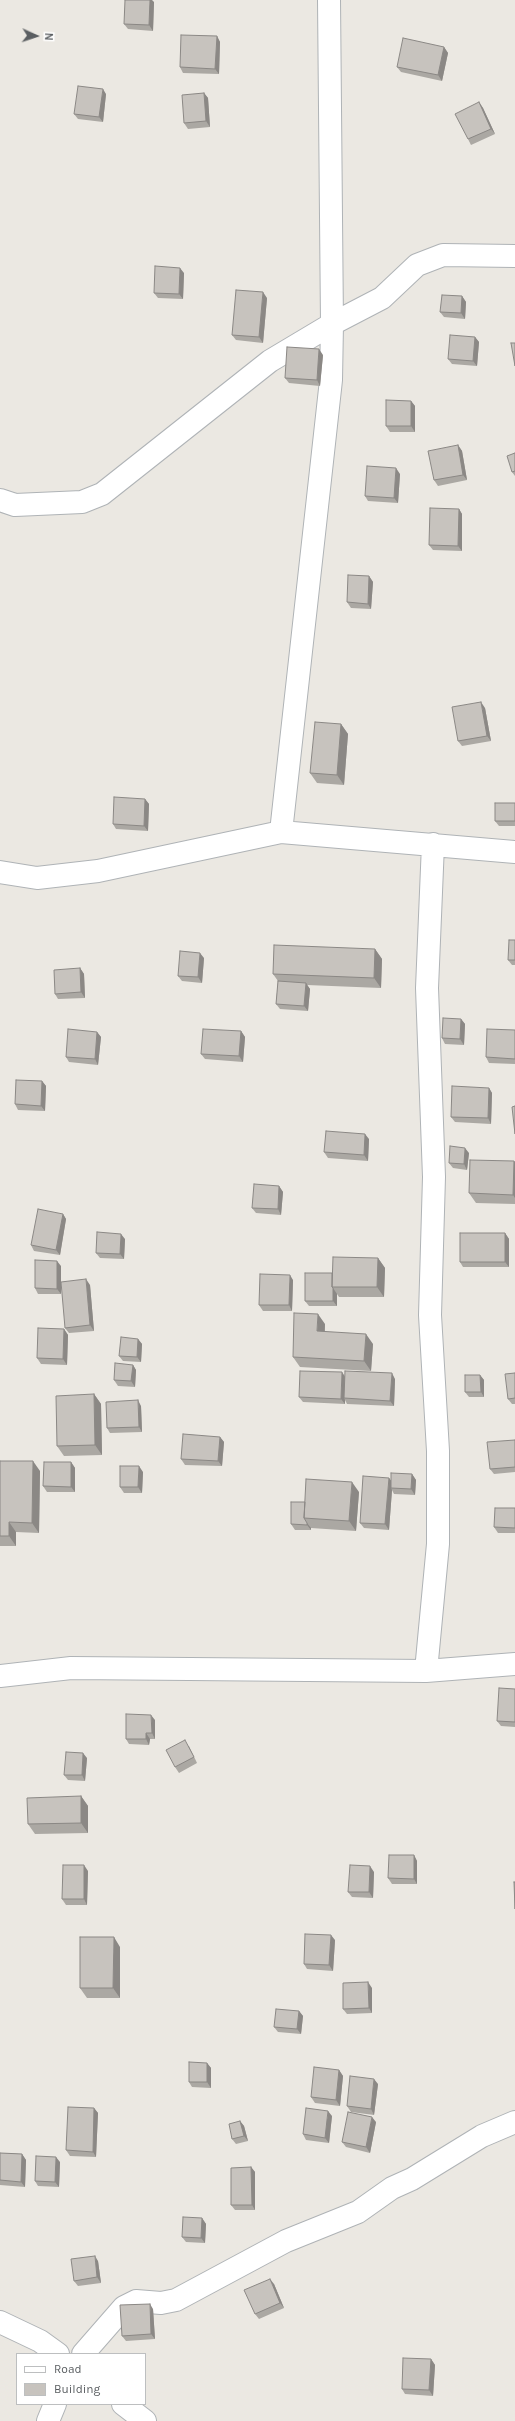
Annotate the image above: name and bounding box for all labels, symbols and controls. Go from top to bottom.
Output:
north arrow [16,16,56,56]
text: N [42,32,55,41]
legend [16,2353,146,2405]
text: Road [54,2362,82,2376]
text: Building [54,2382,100,2396]

